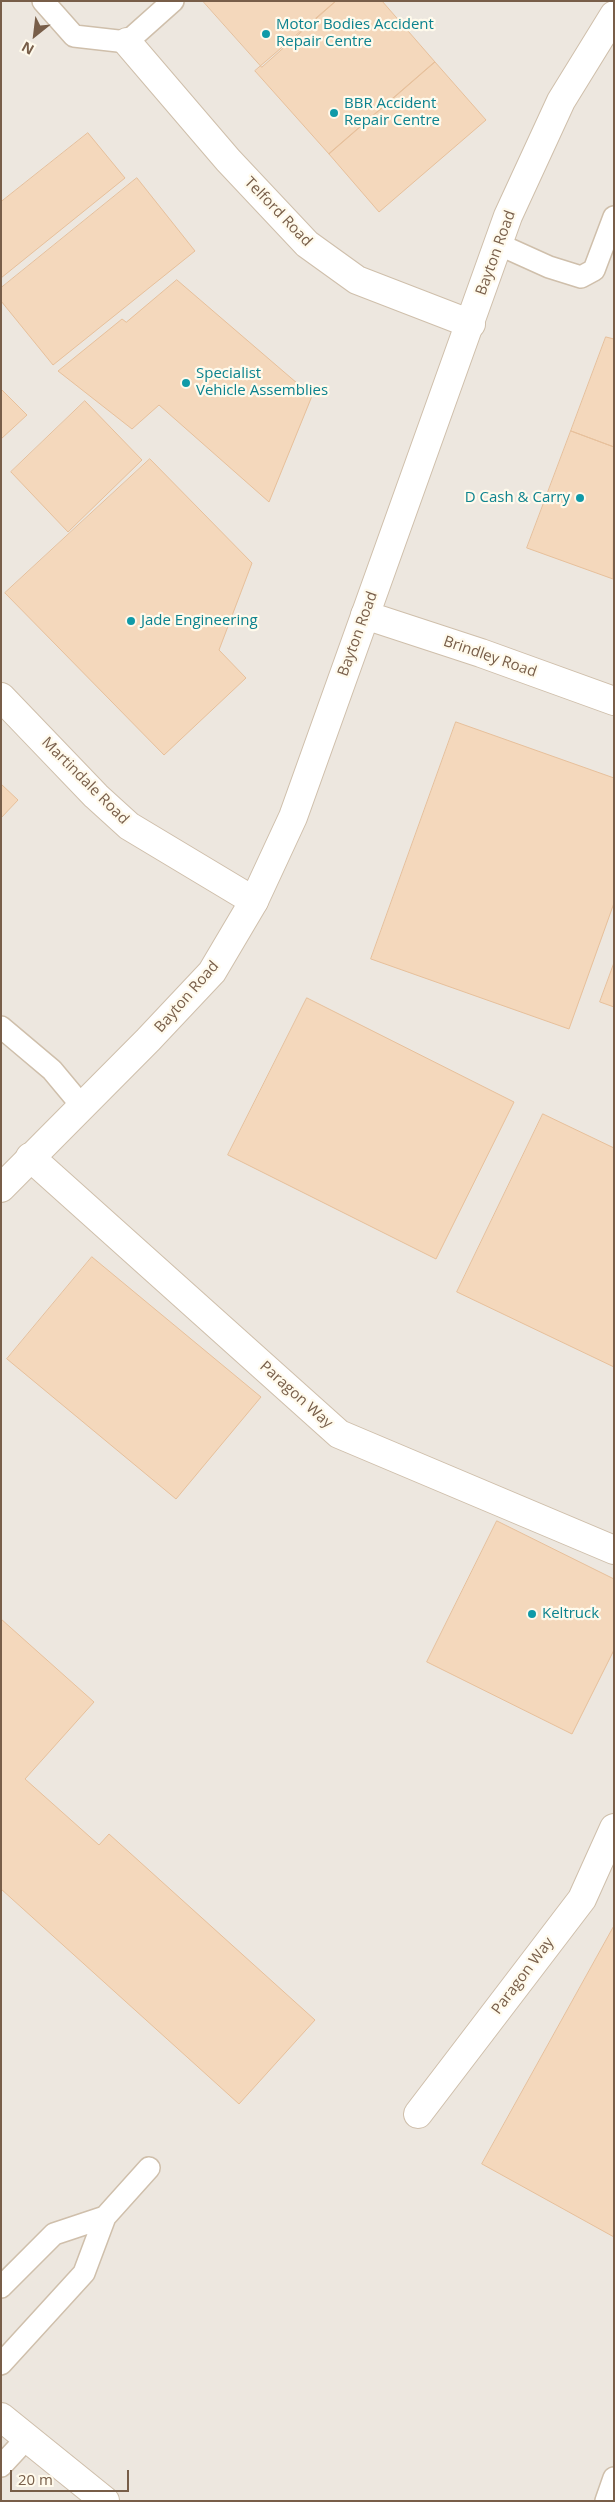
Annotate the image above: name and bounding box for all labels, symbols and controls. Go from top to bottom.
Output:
north arrow [10,10,60,60]
place label: Motor Bodies Accident Repair Centre [276,16,434,51]
marker: Motor Bodies Accident Repair Centre [260,28,272,40]
text: N [18,37,37,60]
place label: BBR Accident Repair Centre [344,95,440,130]
marker: BBR Accident Repair Centre [328,107,340,119]
street label: Telford Road [240,174,316,250]
street label: Bayton Road [472,208,520,298]
place label: Specialist Vehicle Assemblies [196,365,328,400]
marker: Specialist Vehicle Assemblies [180,377,192,389]
place label: D Cash & Carry [465,489,570,507]
marker: D Cash & Carry [574,492,586,504]
street label: Bayton Road [334,589,382,679]
place label: Jade Engineering [141,612,258,630]
marker: Jade Engineering [125,615,137,627]
street label: Brindley Road [441,633,539,681]
street label: Martindale Road [38,734,132,828]
street label: Bayton Road [151,958,223,1036]
street label: Paragon Way [256,1358,336,1432]
place label: Keltruck [542,1605,599,1623]
marker: Keltruck [526,1608,538,1620]
street label: Paragon Way [488,1934,558,2018]
scale bar [12,2460,131,2492]
text: 20 m [18,2469,53,2489]

